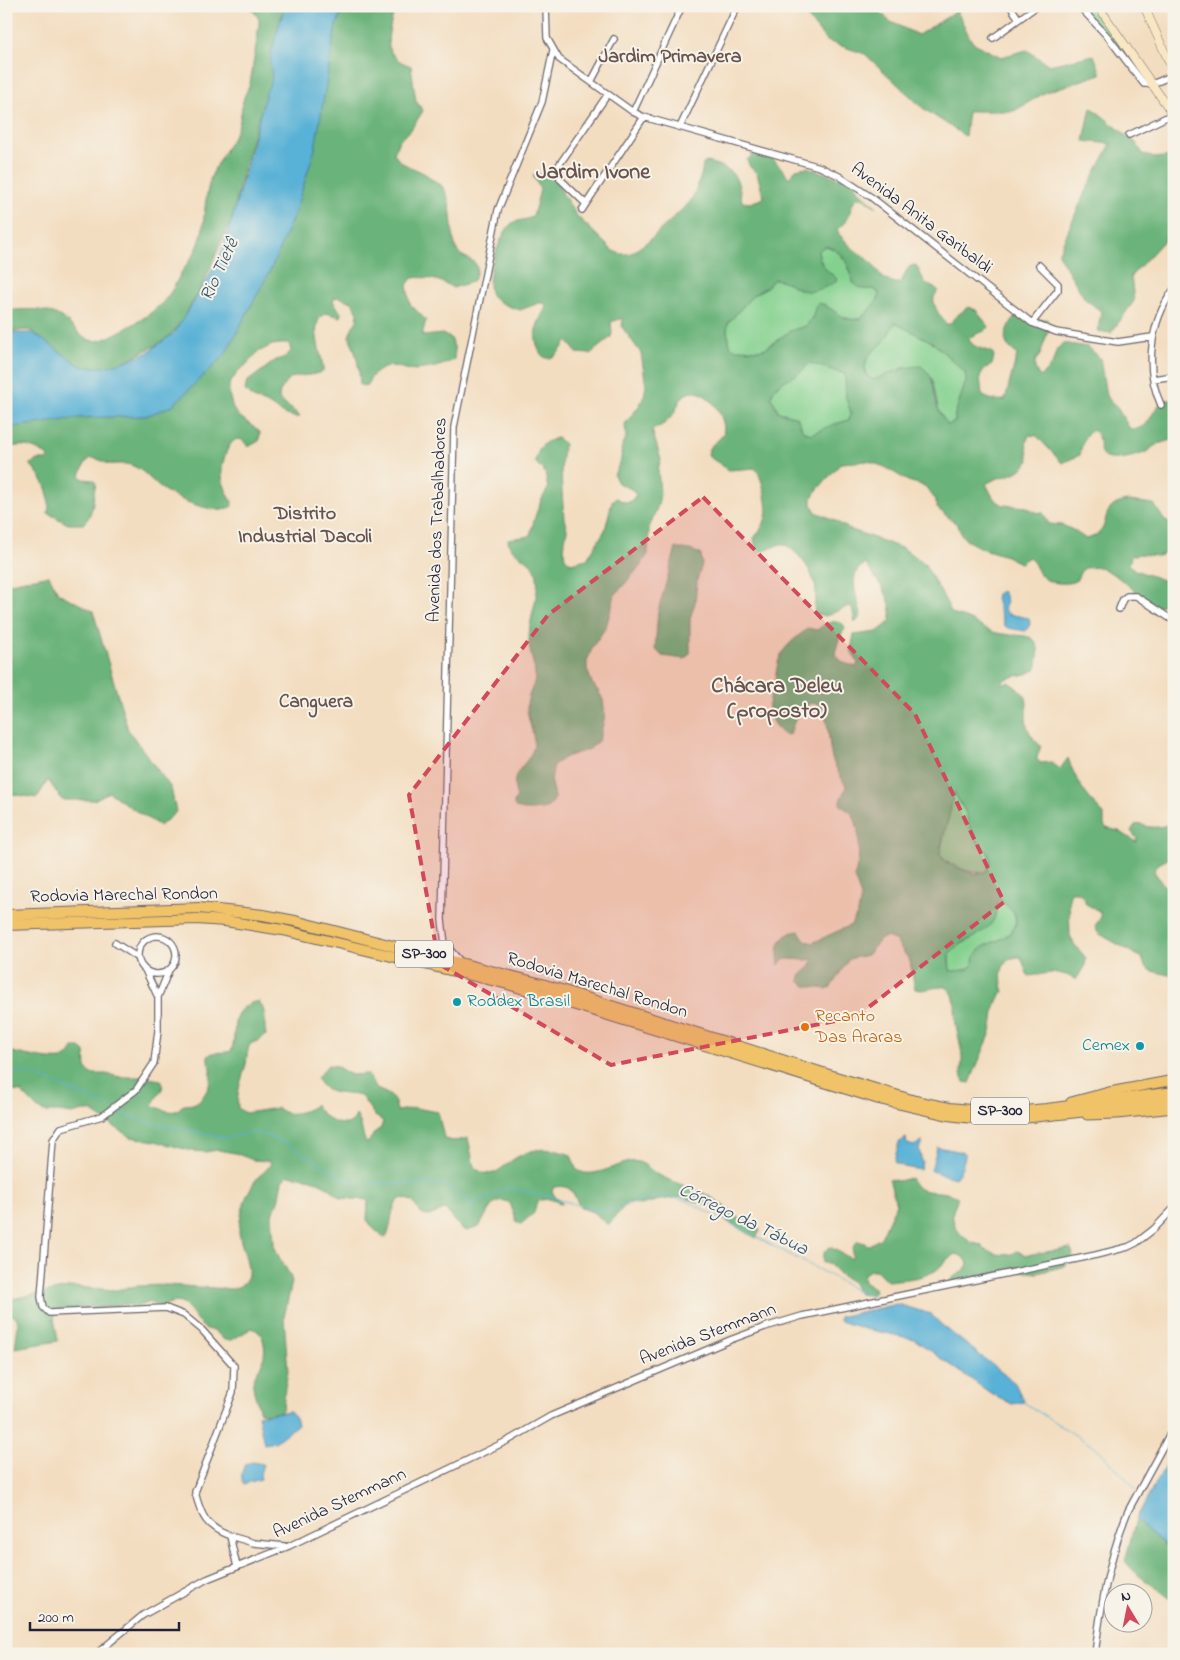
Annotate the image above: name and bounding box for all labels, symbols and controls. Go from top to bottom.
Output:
district label: Jardim Primavera [599,43,742,72]
district label: Jardim Ivone [536,157,651,189]
street label: Avenida Anita Garibaldi [844,157,998,281]
water label: Rio Tietê [194,233,247,306]
street label: Avenida dos Trabalhadores [421,417,455,623]
district label: Distrito Industrial Dacoli [238,500,372,552]
district label: Chácara Deleu (proposto) [711,671,843,728]
district label: Canguera [279,689,353,718]
street label: Rodovia Marechal Rondon [30,881,218,911]
road number: SP-300 [395,941,453,968]
street label: Rodovia Marechal Rondon [503,946,691,1026]
place label: Roddex Brasil [467,989,570,1015]
marker: Roddex Brasil [451,996,463,1008]
place label: Recanto Das Araras [814,1004,902,1051]
marker: Recanto Das Araras [799,1021,811,1033]
place label: Cemex [1082,1033,1130,1059]
marker: Cemex [1134,1040,1146,1052]
road number: SP-300 [971,1098,1029,1124]
water label: Córrego da Tábua [673,1177,813,1264]
street label: Avenida Stemmann [636,1297,780,1373]
street label: Avenida Stemmann [269,1462,411,1546]
north arrow [1102,1582,1152,1632]
text: N [1120,1586,1132,1608]
scale bar [30,1600,179,1632]
text: 200 m [38,1607,74,1629]

